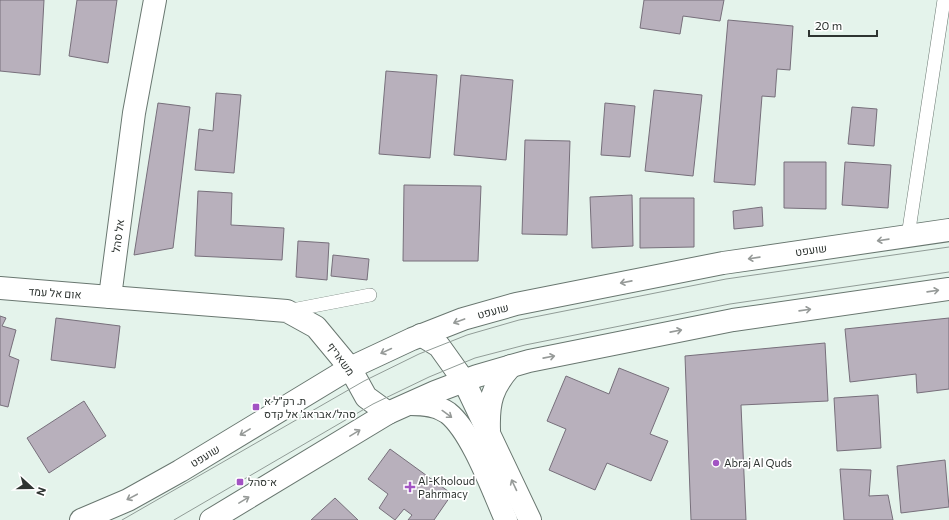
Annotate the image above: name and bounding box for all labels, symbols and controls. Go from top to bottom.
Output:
scale bar [809,12,877,38]
text: 20 m [815,18,842,32]
street label: אל סהל [109,218,126,254]
one-way arrow [877,236,890,244]
street label: שועפט [794,241,828,258]
one-way arrow [748,254,761,262]
one-way arrow [620,278,633,286]
street label: אום אל עמד [28,284,82,301]
one-way arrow [926,287,939,295]
street label: שועפט [476,300,510,321]
one-way arrow [798,306,811,314]
one-way arrow [453,317,465,325]
one-way arrow [670,327,683,335]
street label: משאריף [325,340,358,378]
one-way arrow [380,348,392,355]
one-way arrow [542,352,555,360]
place label: ת. רק״ל א סהל/אבראג׳ אל קדס [264,394,356,420]
marker: ת. רק״ל א סהל/אבראג׳ אל קדס [251,402,261,412]
one-way arrow [441,409,452,418]
one-way arrow [349,428,361,436]
one-way arrow [239,429,251,437]
street label: שועפט [188,442,222,469]
place label: Abraj Al Quds [724,456,792,469]
marker: Abraj Al Quds [711,458,721,468]
north arrow [12,468,52,508]
place label: Al-Kholoud Pahrmacy [418,474,475,500]
place label: א־סהל [248,475,277,488]
marker: א־סהל [235,477,245,487]
one-way arrow [510,479,517,491]
marker: Al-Kholoud Pahrmacy [405,482,415,492]
text: N [34,486,49,498]
one-way arrow [127,494,139,502]
one-way arrow [238,495,250,503]

